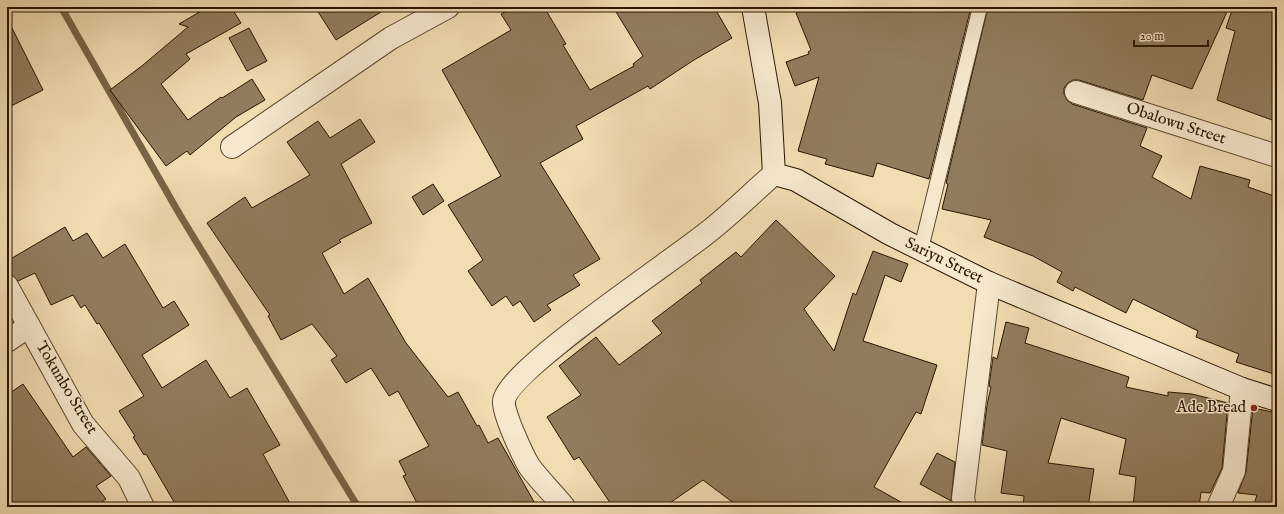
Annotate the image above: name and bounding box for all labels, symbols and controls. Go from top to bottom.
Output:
scale bar [1134,22,1208,48]
text: 20 m [1140,29,1163,44]
street label: Obalowu Street [1124,98,1229,150]
street label: Sariyu Street [902,233,987,289]
street label: Tokunbo Street [31,338,102,438]
place label: Ade Bread [1176,398,1246,418]
marker: Ade Bread [1249,403,1259,413]

